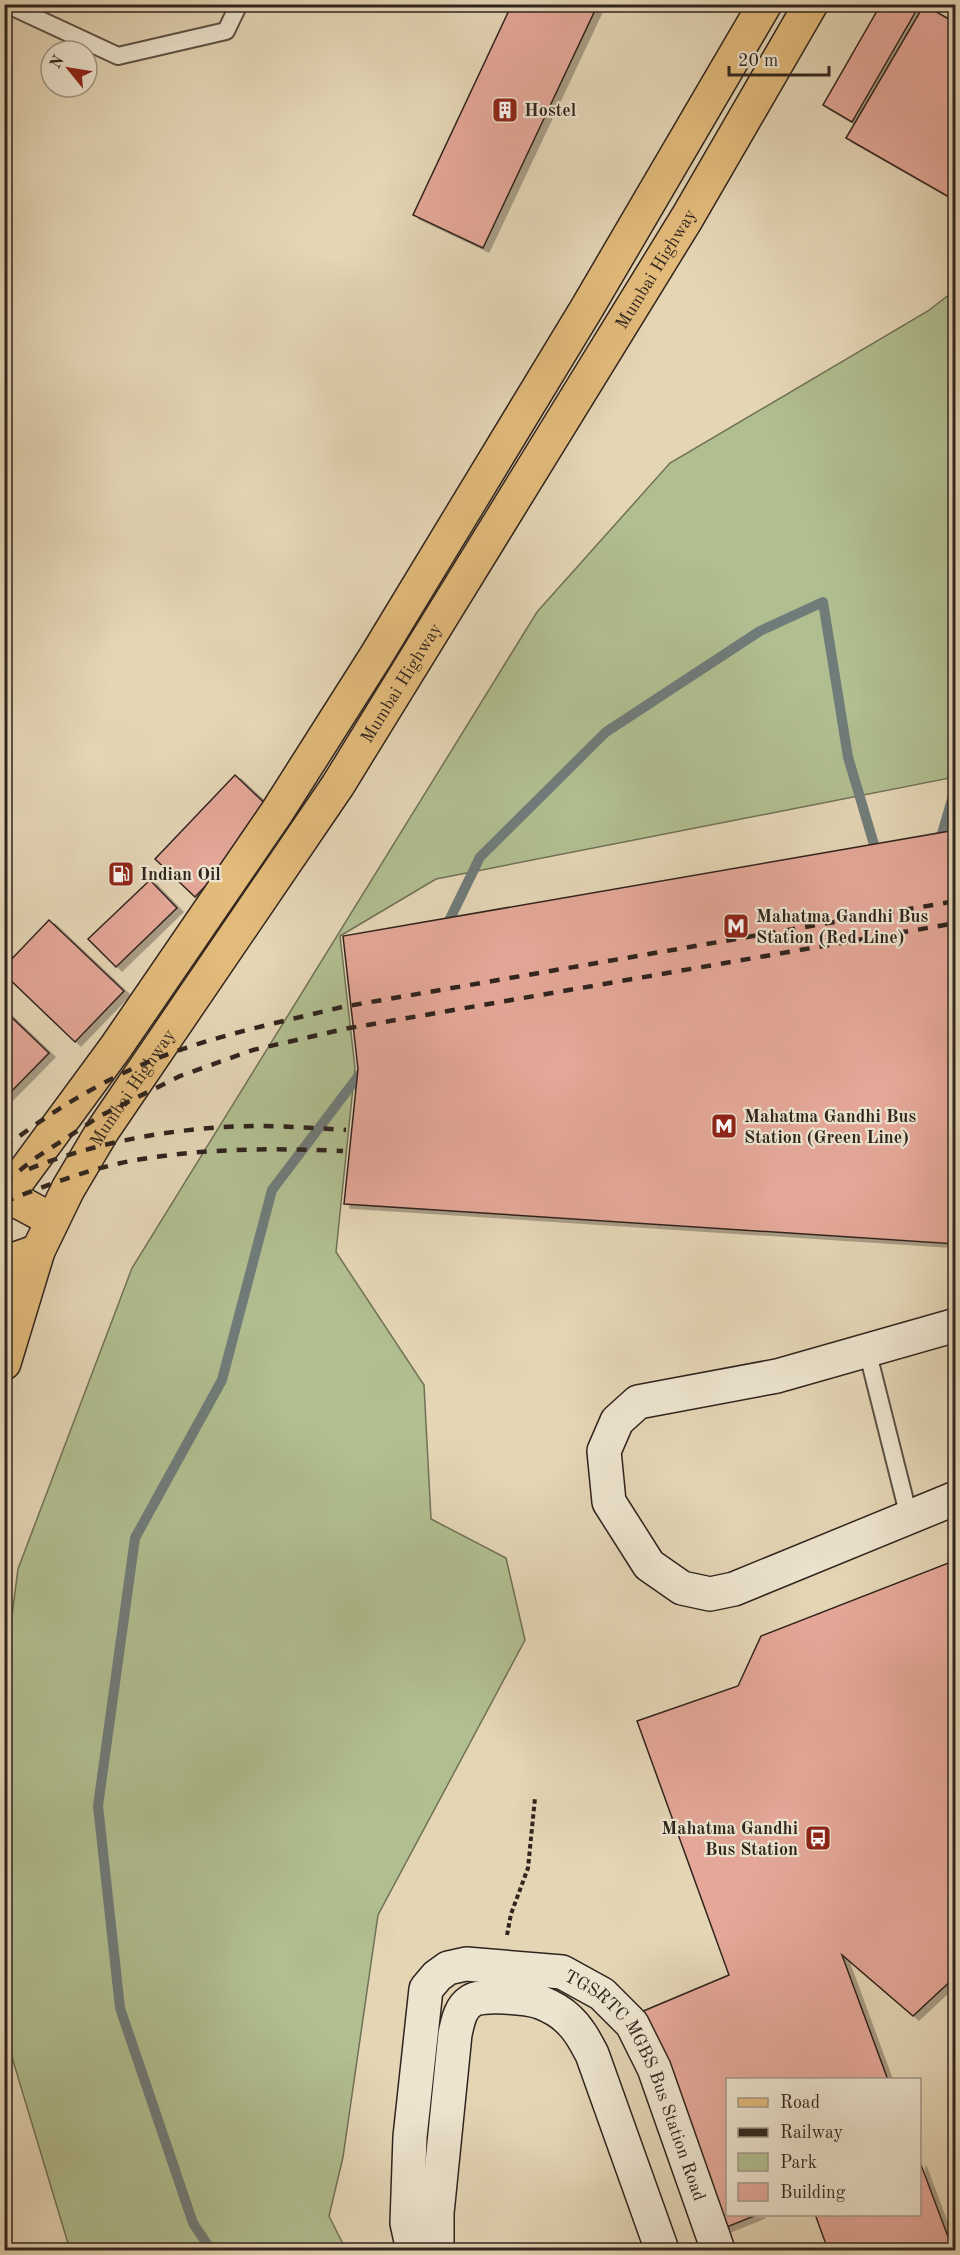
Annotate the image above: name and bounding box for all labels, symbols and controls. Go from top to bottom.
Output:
north arrow [39,39,99,99]
scale bar [729,39,830,77]
text: 20 m [738,52,778,70]
text: N [48,53,68,72]
building icon: Hostel [490,95,520,125]
place label: Hostel [524,102,577,120]
street label: Mumbai Highway [613,206,700,333]
street label: Mumbai Highway [358,620,446,746]
fuel station icon: Indian Oil [106,859,136,889]
place label: Indian Oil [140,866,221,884]
place label: Mahatma Gandhi Bus Station (Red Line) [756,908,928,947]
metro station icon: Mahatma Gandhi Bus Station (Red Line) [721,911,751,941]
street label: Mumbai Highway [87,1026,179,1150]
place label: Mahatma Gandhi Bus Station (Green Line) [744,1108,916,1147]
metro station icon: Mahatma Gandhi Bus Station (Green Line) [709,1111,739,1141]
place label: Mahatma Gandhi Bus Station [661,1820,798,1859]
bus stop icon: Mahatma Gandhi Bus Station [803,1823,833,1853]
street label: TGSRTC MGBS Bus Station Road [561,1967,708,2204]
legend [726,2078,921,2216]
text: Road [780,2094,820,2112]
text: Railway [780,2124,843,2142]
text: Park [780,2154,817,2172]
text: Building [780,2184,846,2202]

